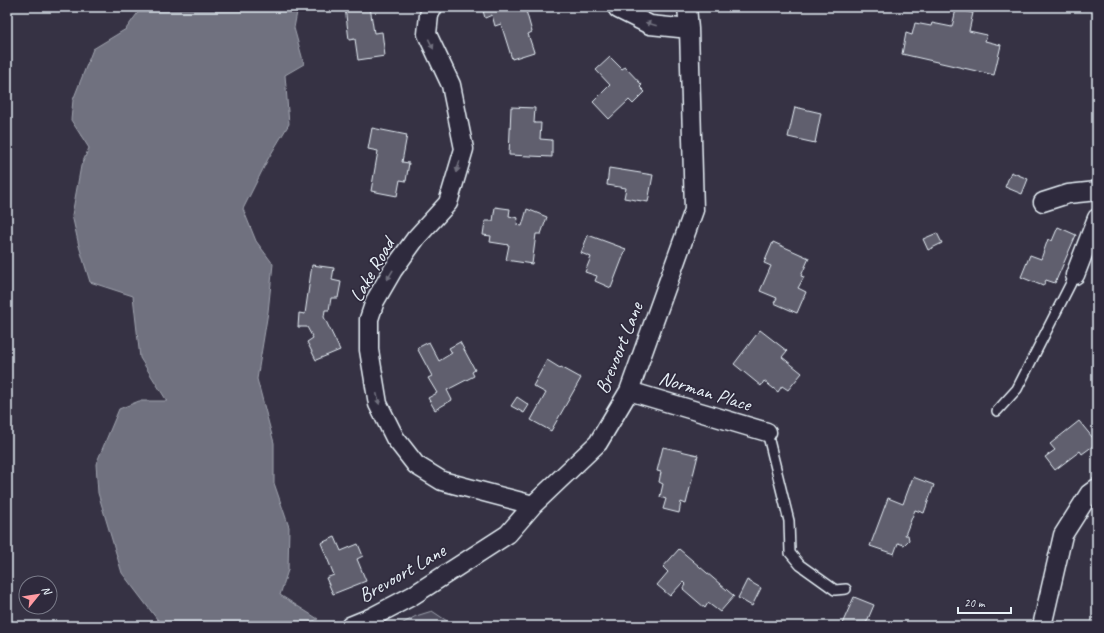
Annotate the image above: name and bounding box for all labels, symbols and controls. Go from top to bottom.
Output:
one-way arrow [645,21,657,27]
one-way arrow [428,38,434,50]
one-way arrow [455,162,461,174]
street label: Lake Road [344,231,402,306]
one-way arrow [386,269,393,281]
street label: Brevoort Lane [589,297,649,397]
street label: Norman Place [656,365,755,417]
one-way arrow [376,393,382,406]
street label: Brevoort Lane [354,537,451,608]
north arrow [18,575,58,615]
text: N [39,584,56,598]
scale bar [958,589,1011,615]
text: 20 m [964,595,986,611]

